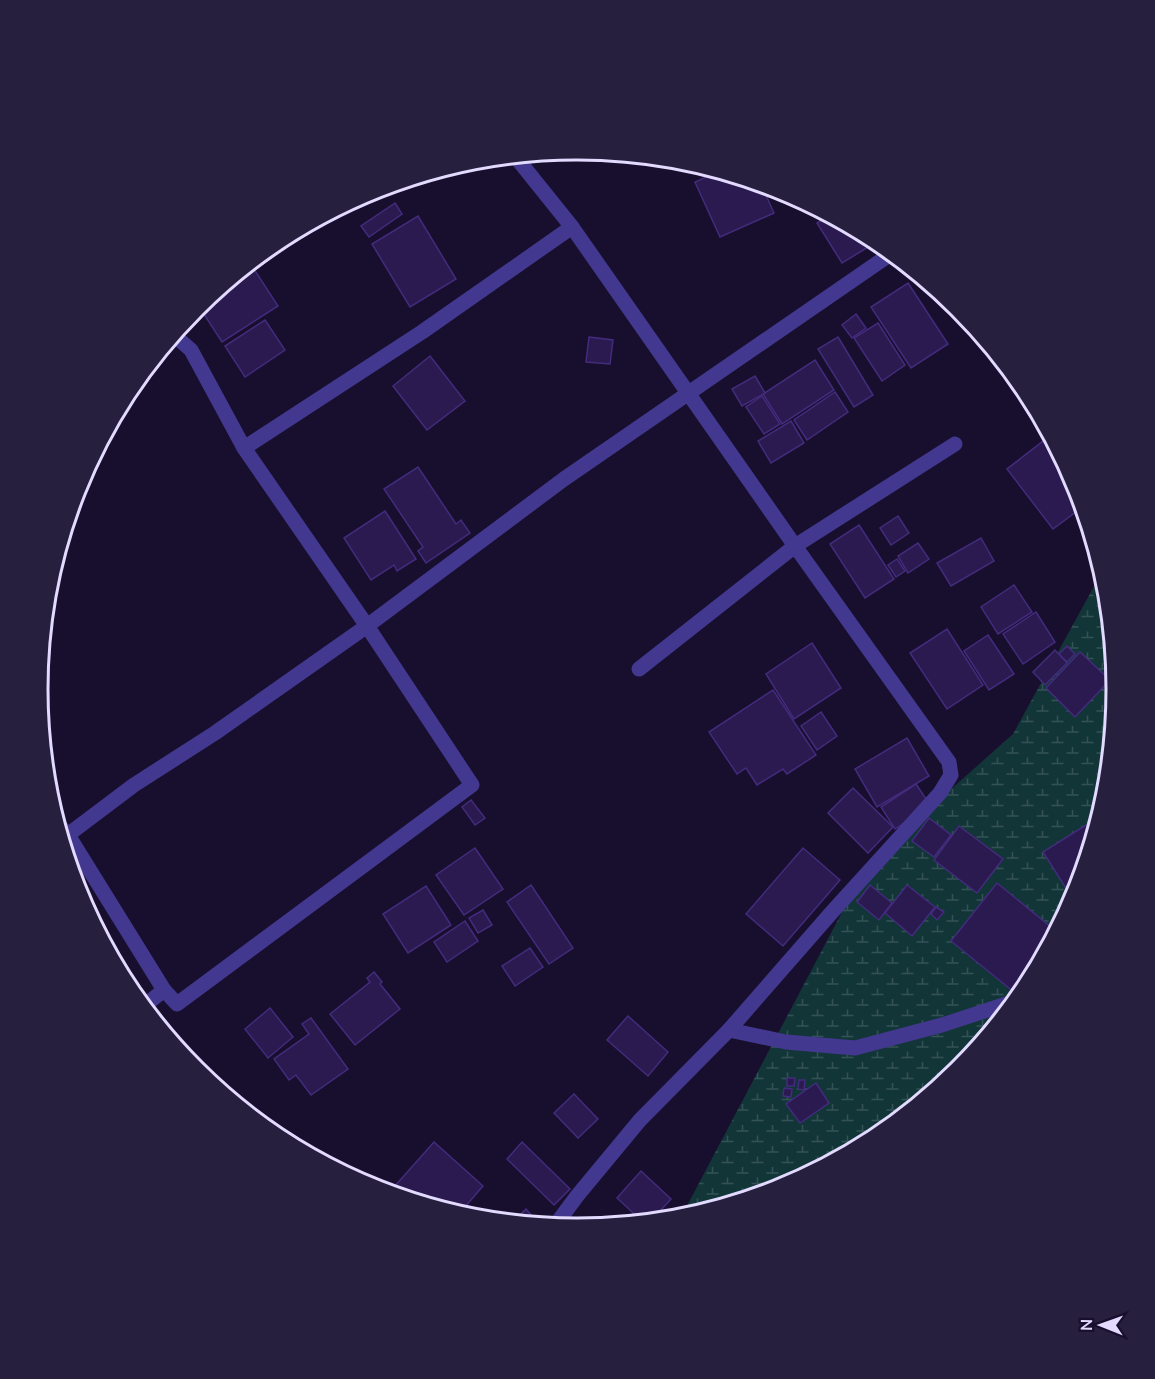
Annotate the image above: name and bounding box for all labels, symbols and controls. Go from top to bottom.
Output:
north arrow [1071,1295,1131,1355]
text: N [1076,1319,1096,1331]

